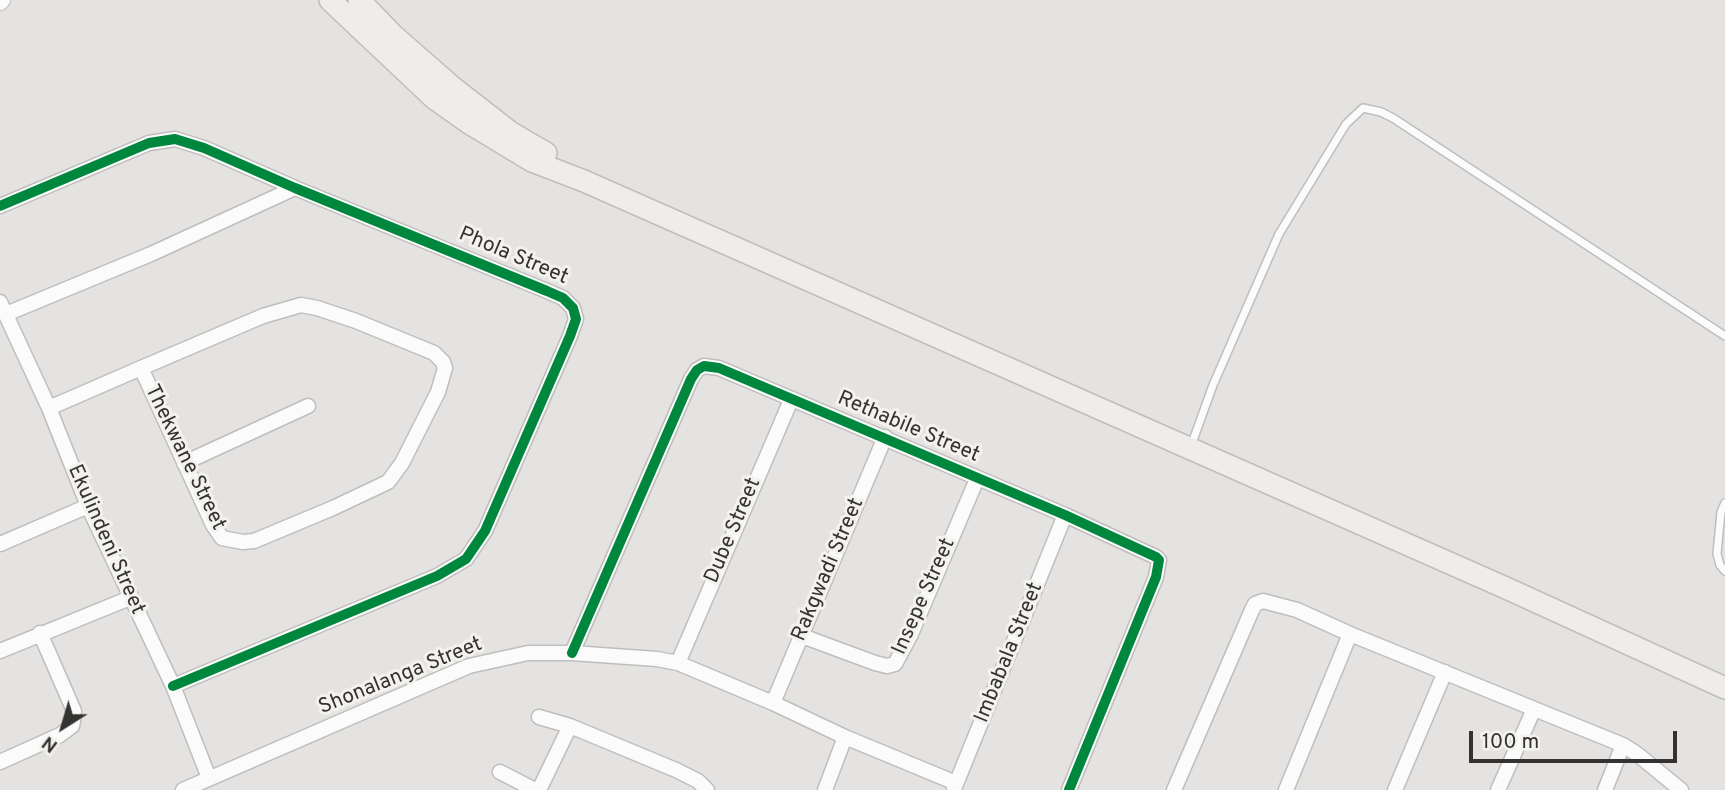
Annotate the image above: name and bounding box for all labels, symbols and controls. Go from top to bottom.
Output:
street label: Phola Street [455,223,571,291]
street label: Thekwane Street [138,381,230,535]
street label: Rethabile Street [833,387,983,469]
street label: Ekulindeni Street [61,461,149,619]
street label: Dube Street [700,474,768,588]
street label: Rakgwadi Street [787,495,871,645]
street label: Insepe Street [888,535,962,659]
street label: Imbabala Street [970,579,1050,727]
street label: Shonalanga Street [316,633,486,721]
north arrow [28,692,98,762]
scale bar [1473,716,1681,760]
text: 100 m [1482,729,1539,756]
text: N [38,730,63,757]

